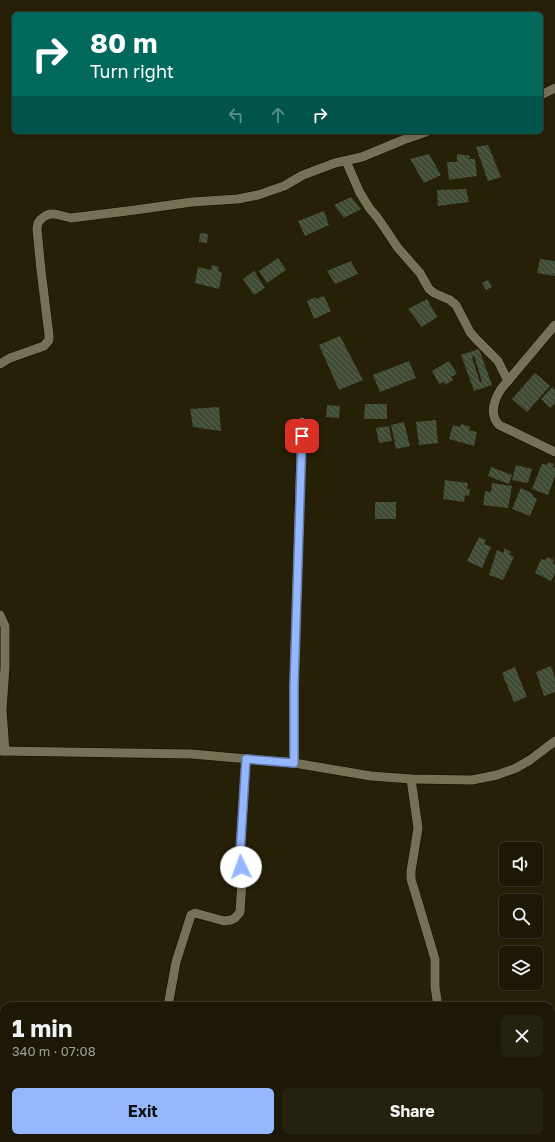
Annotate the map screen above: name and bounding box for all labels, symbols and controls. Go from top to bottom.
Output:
text: 80 m [90,26,158,59]
icon: right [24,28,76,80]
text: Turn right [90,60,174,82]
icon: left [225,104,247,126]
icon: ahead [267,104,289,126]
icon: right [309,104,331,126]
pin [285,419,319,453]
icon: arrive [291,425,313,447]
map controls [499,842,543,990]
button: sound [499,842,543,886]
position arrow [220,846,262,888]
button: search [499,894,543,938]
button: layers [499,946,543,990]
text: 1 min [12,1013,72,1042]
button: close [501,1015,543,1057]
text: 340 m · 07:08 [12,1043,96,1059]
button: Exit [12,1088,274,1134]
button: Share [282,1088,543,1134]

